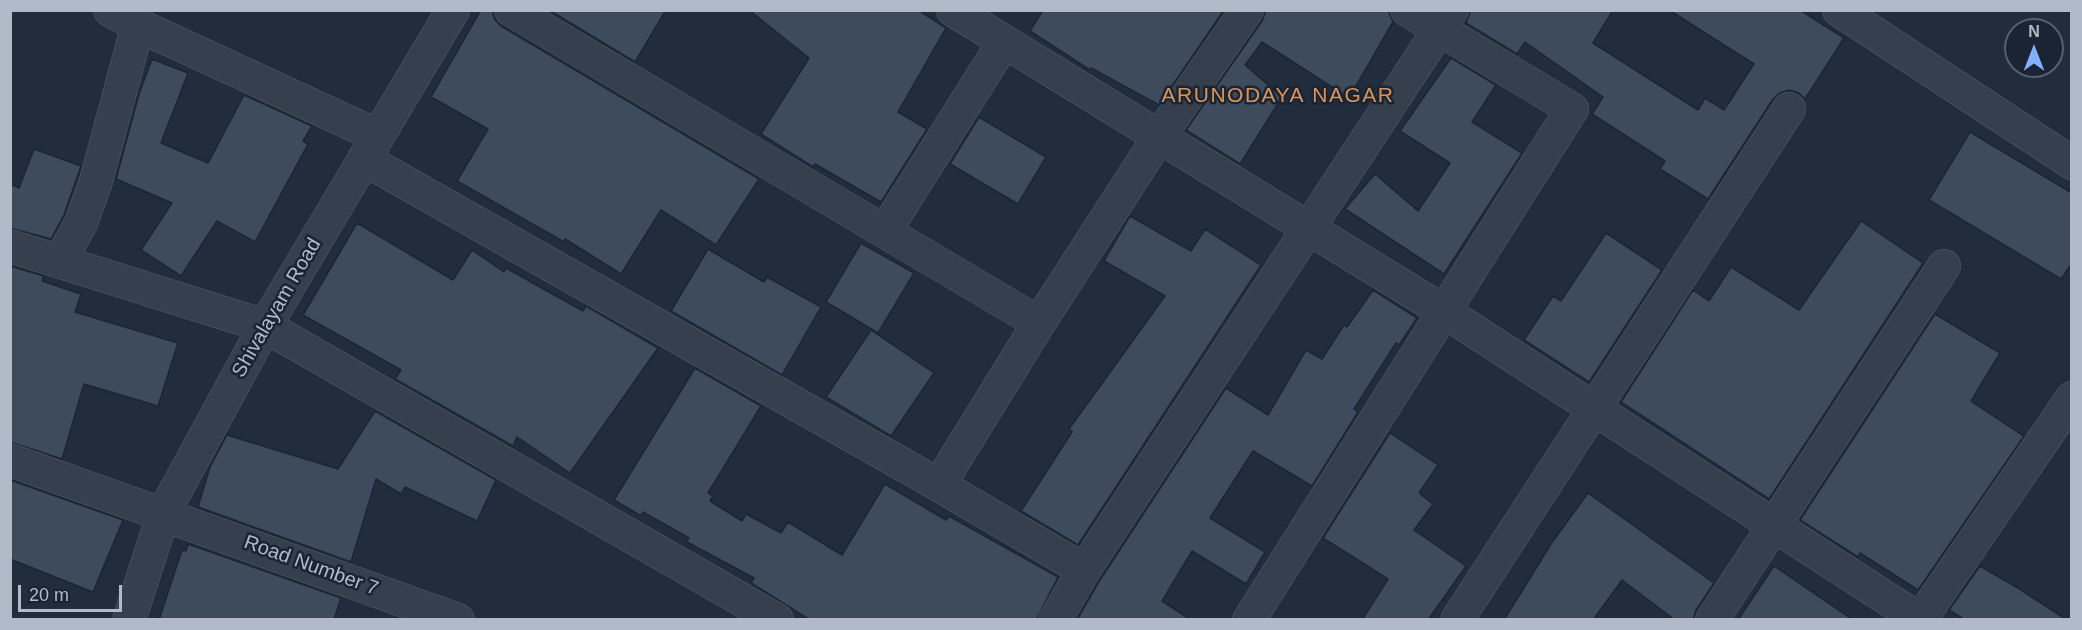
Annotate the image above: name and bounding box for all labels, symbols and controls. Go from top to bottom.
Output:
north arrow [2004,18,2064,78]
text: N [2028,23,2040,40]
district label: ARUNODAYA NAGAR [1162,83,1394,109]
street label: Shivalayam Road [227,234,327,382]
street label: Road Number 7 [241,531,381,601]
scale bar [21,573,124,611]
text: 20 m [29,585,69,605]

